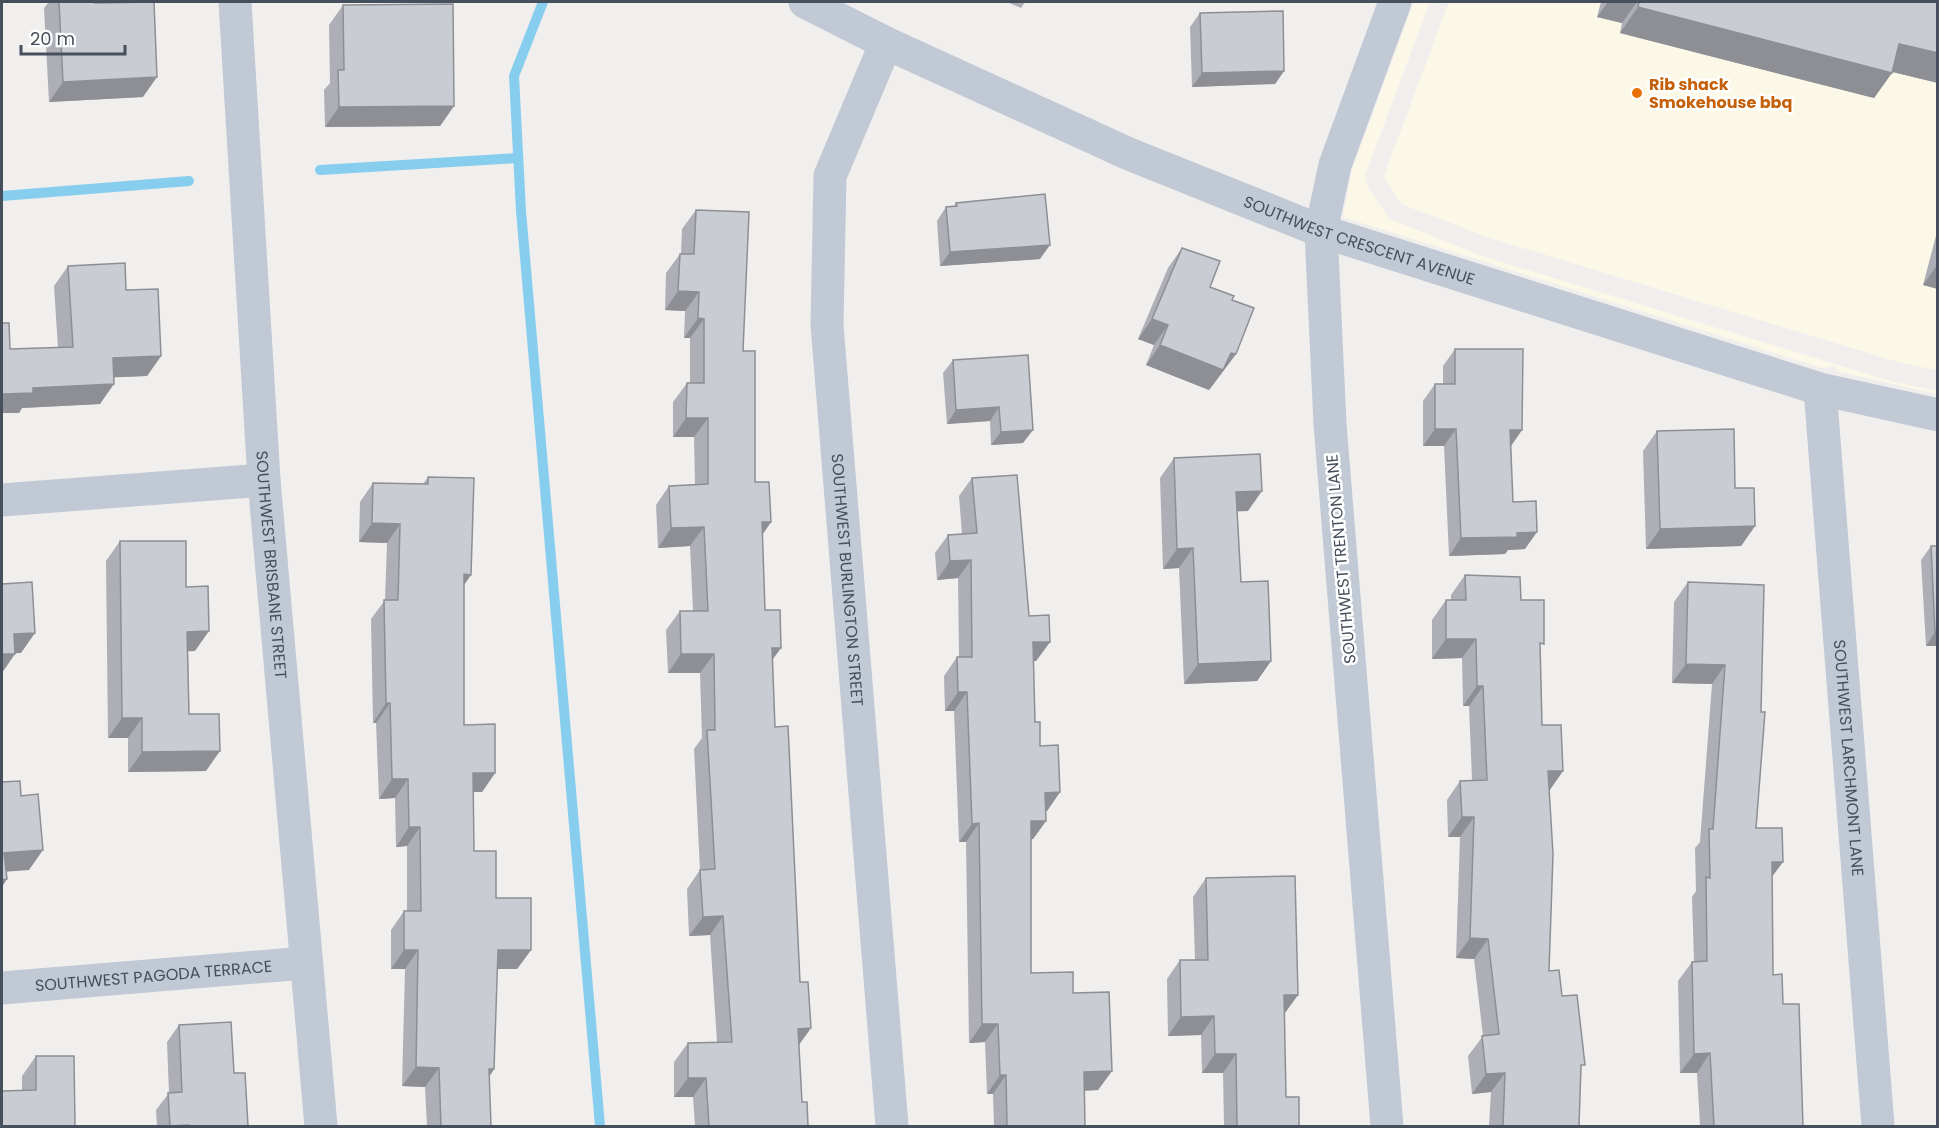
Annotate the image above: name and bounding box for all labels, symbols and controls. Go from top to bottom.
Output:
scale bar [21,18,124,56]
text: 20 m [30,26,75,51]
place label: Rib shack Smokehouse bbq [1649,73,1792,114]
marker: Rib shack Smokehouse bbq [1630,86,1644,100]
street label: SOUTHWEST CRESCENT AVENUE [1240,190,1478,291]
street label: SOUTHWEST BRISBANE STREET [251,450,293,680]
street label: SOUTHWEST BURLINGTON STREET [826,453,869,707]
street label: SOUTHWEST TRENTON LANE [1320,453,1362,665]
street label: SOUTHWEST LARCHMONT LANE [1828,639,1870,877]
street label: SOUTHWEST PAGODA TERRACE [34,954,273,997]

